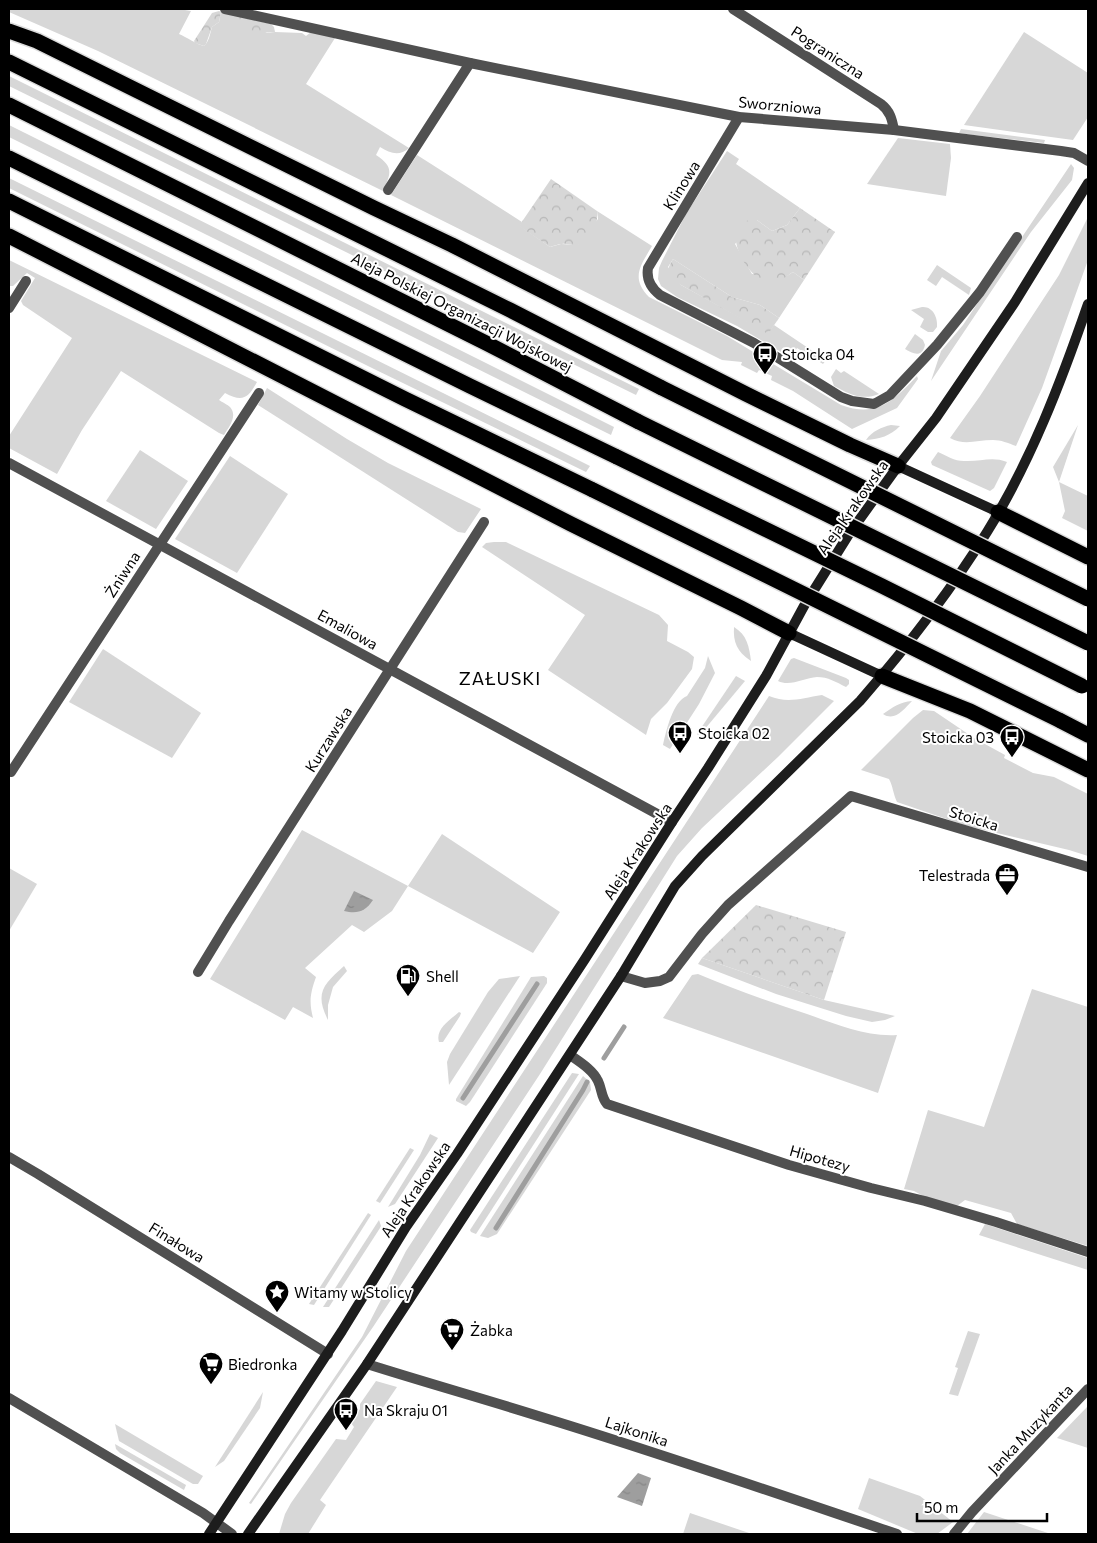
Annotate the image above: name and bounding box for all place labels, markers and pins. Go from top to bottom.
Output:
bus stop icon: Stoicka 04 [752,341,778,375]
place label: Stoicka 04 [782,345,855,363]
bus stop icon: Stoicka 02 [667,720,693,754]
place label: Stoicka 02 [698,724,770,742]
bus stop icon: Stoicka 03 [999,724,1025,758]
place label: Stoicka 03 [922,728,994,746]
office icon: Telestrada [994,862,1020,896]
place label: Telestrada [919,866,990,884]
fuel station icon: Shell [395,963,421,997]
place label: Shell [426,967,459,985]
place icon: Witamy w Stolicy [264,1279,290,1313]
place label: Witamy w Stolicy [294,1283,412,1301]
supermarket icon: Żabka [439,1317,465,1351]
place label: Żabka [470,1321,513,1339]
supermarket icon: Biedronka [198,1351,224,1385]
place label: Biedronka [228,1355,297,1373]
bus stop icon: Na Skraju 01 [333,1397,359,1431]
place label: Na Skraju 01 [364,1401,448,1419]

